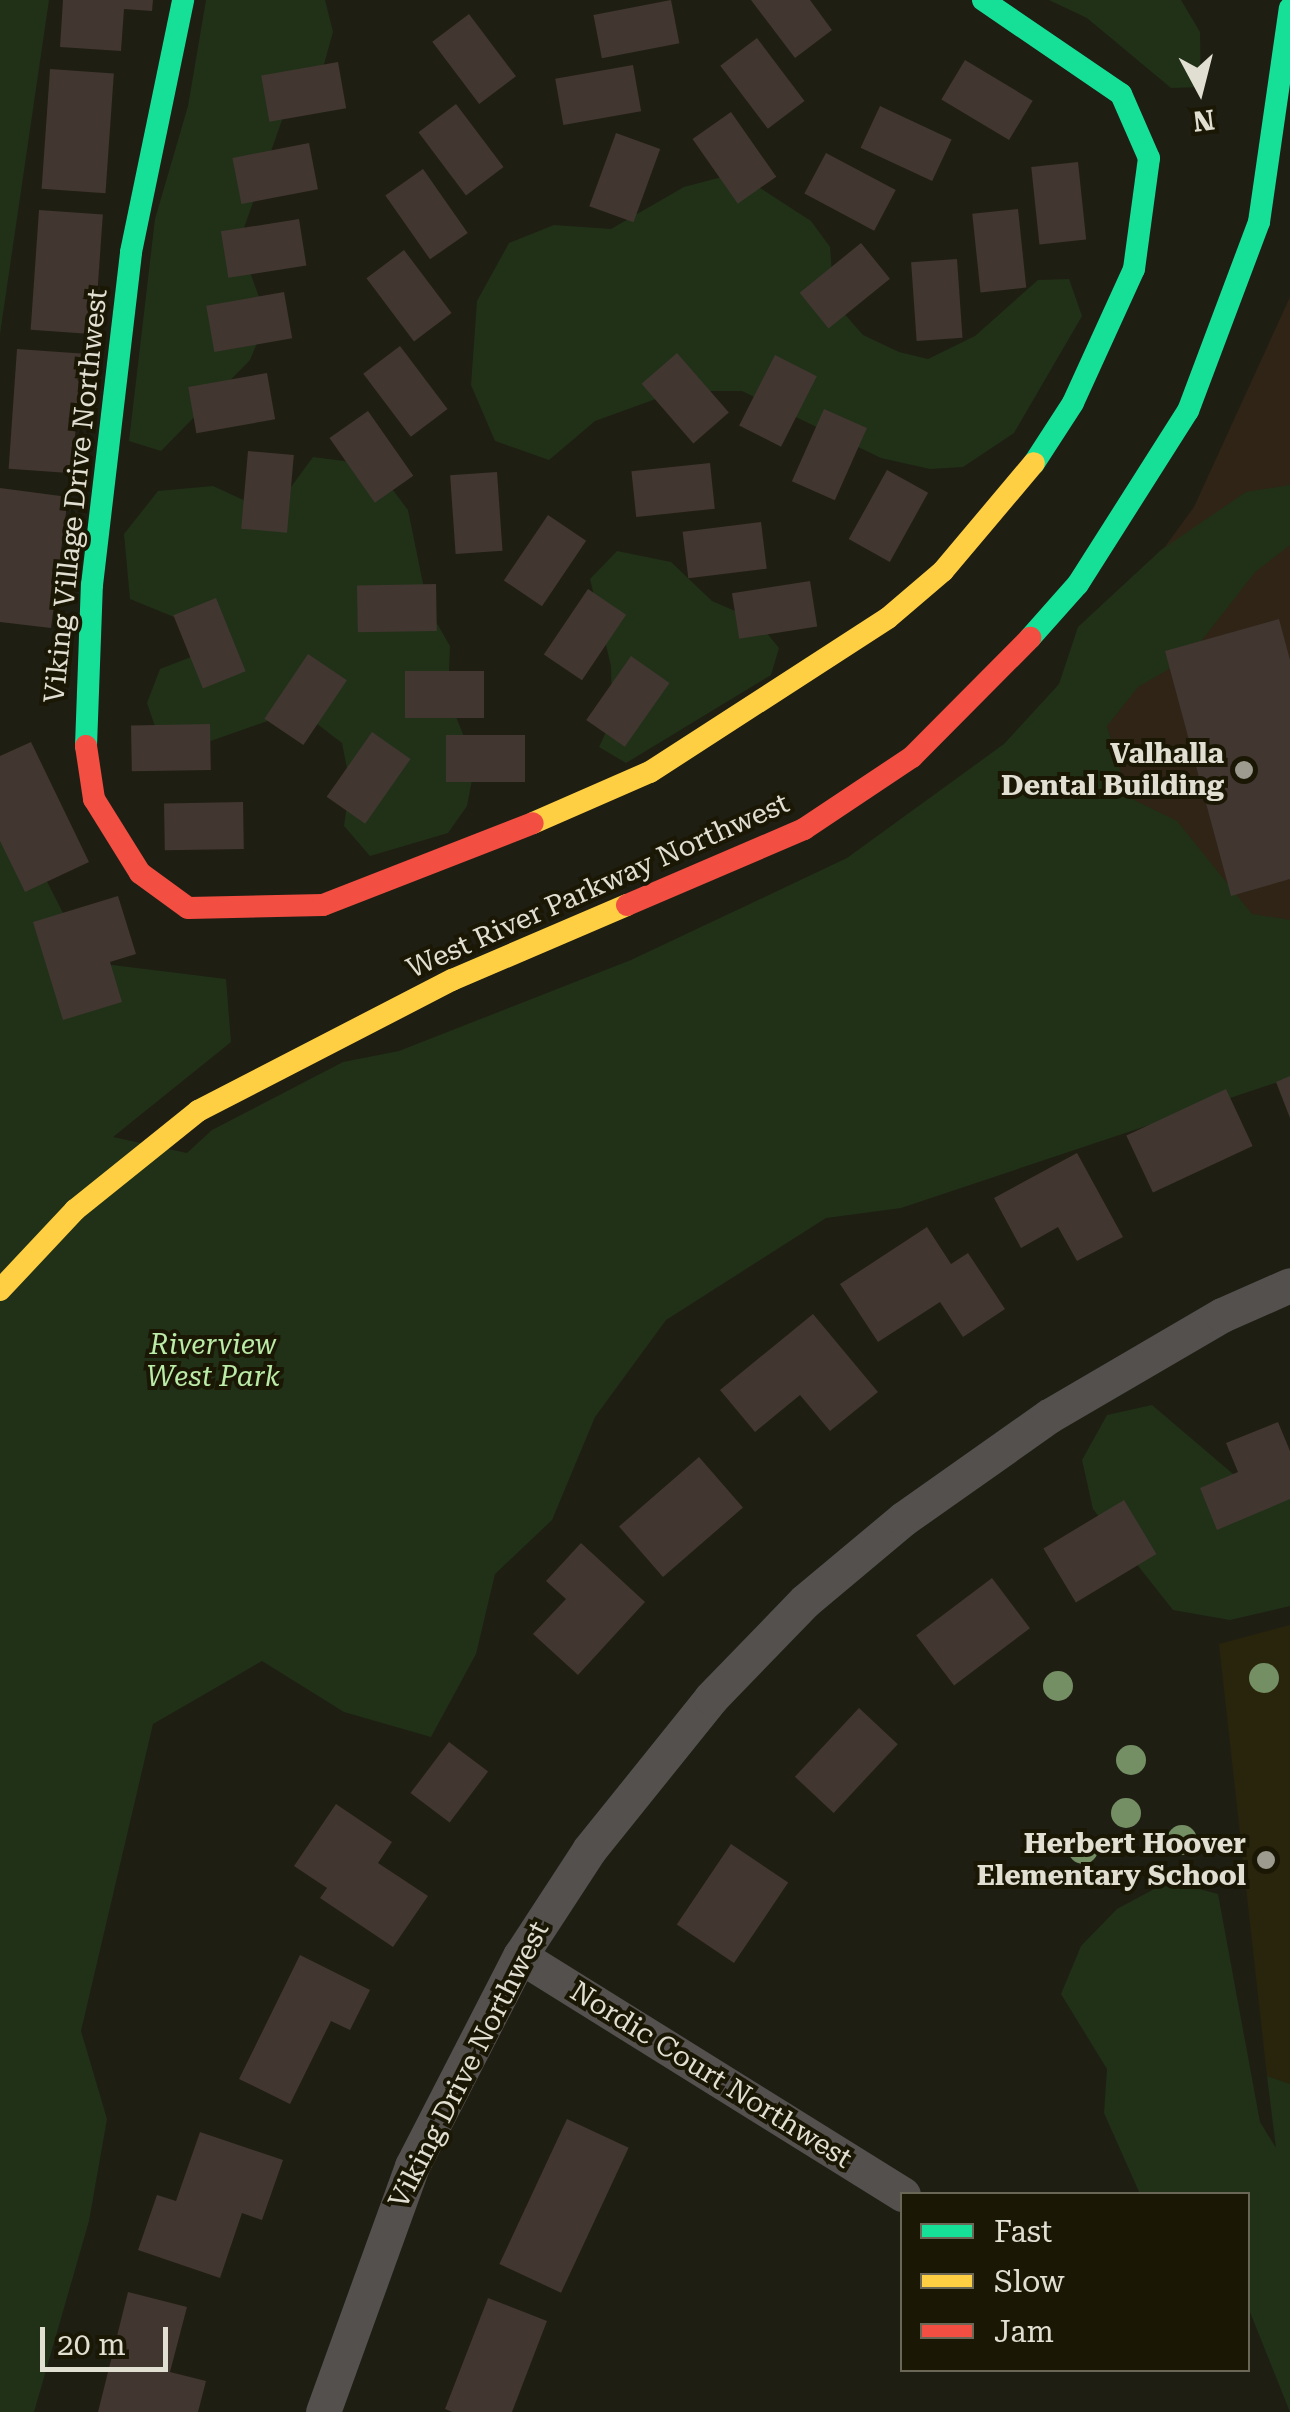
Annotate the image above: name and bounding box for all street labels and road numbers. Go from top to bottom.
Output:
street label: Viking Village Drive Northwest [38,287,114,705]
street label: West River Parkway Northwest [402,786,794,986]
street label: Viking Drive Northwest [382,1916,556,2214]
street label: Nordic Court Northwest [564,1974,858,2176]

